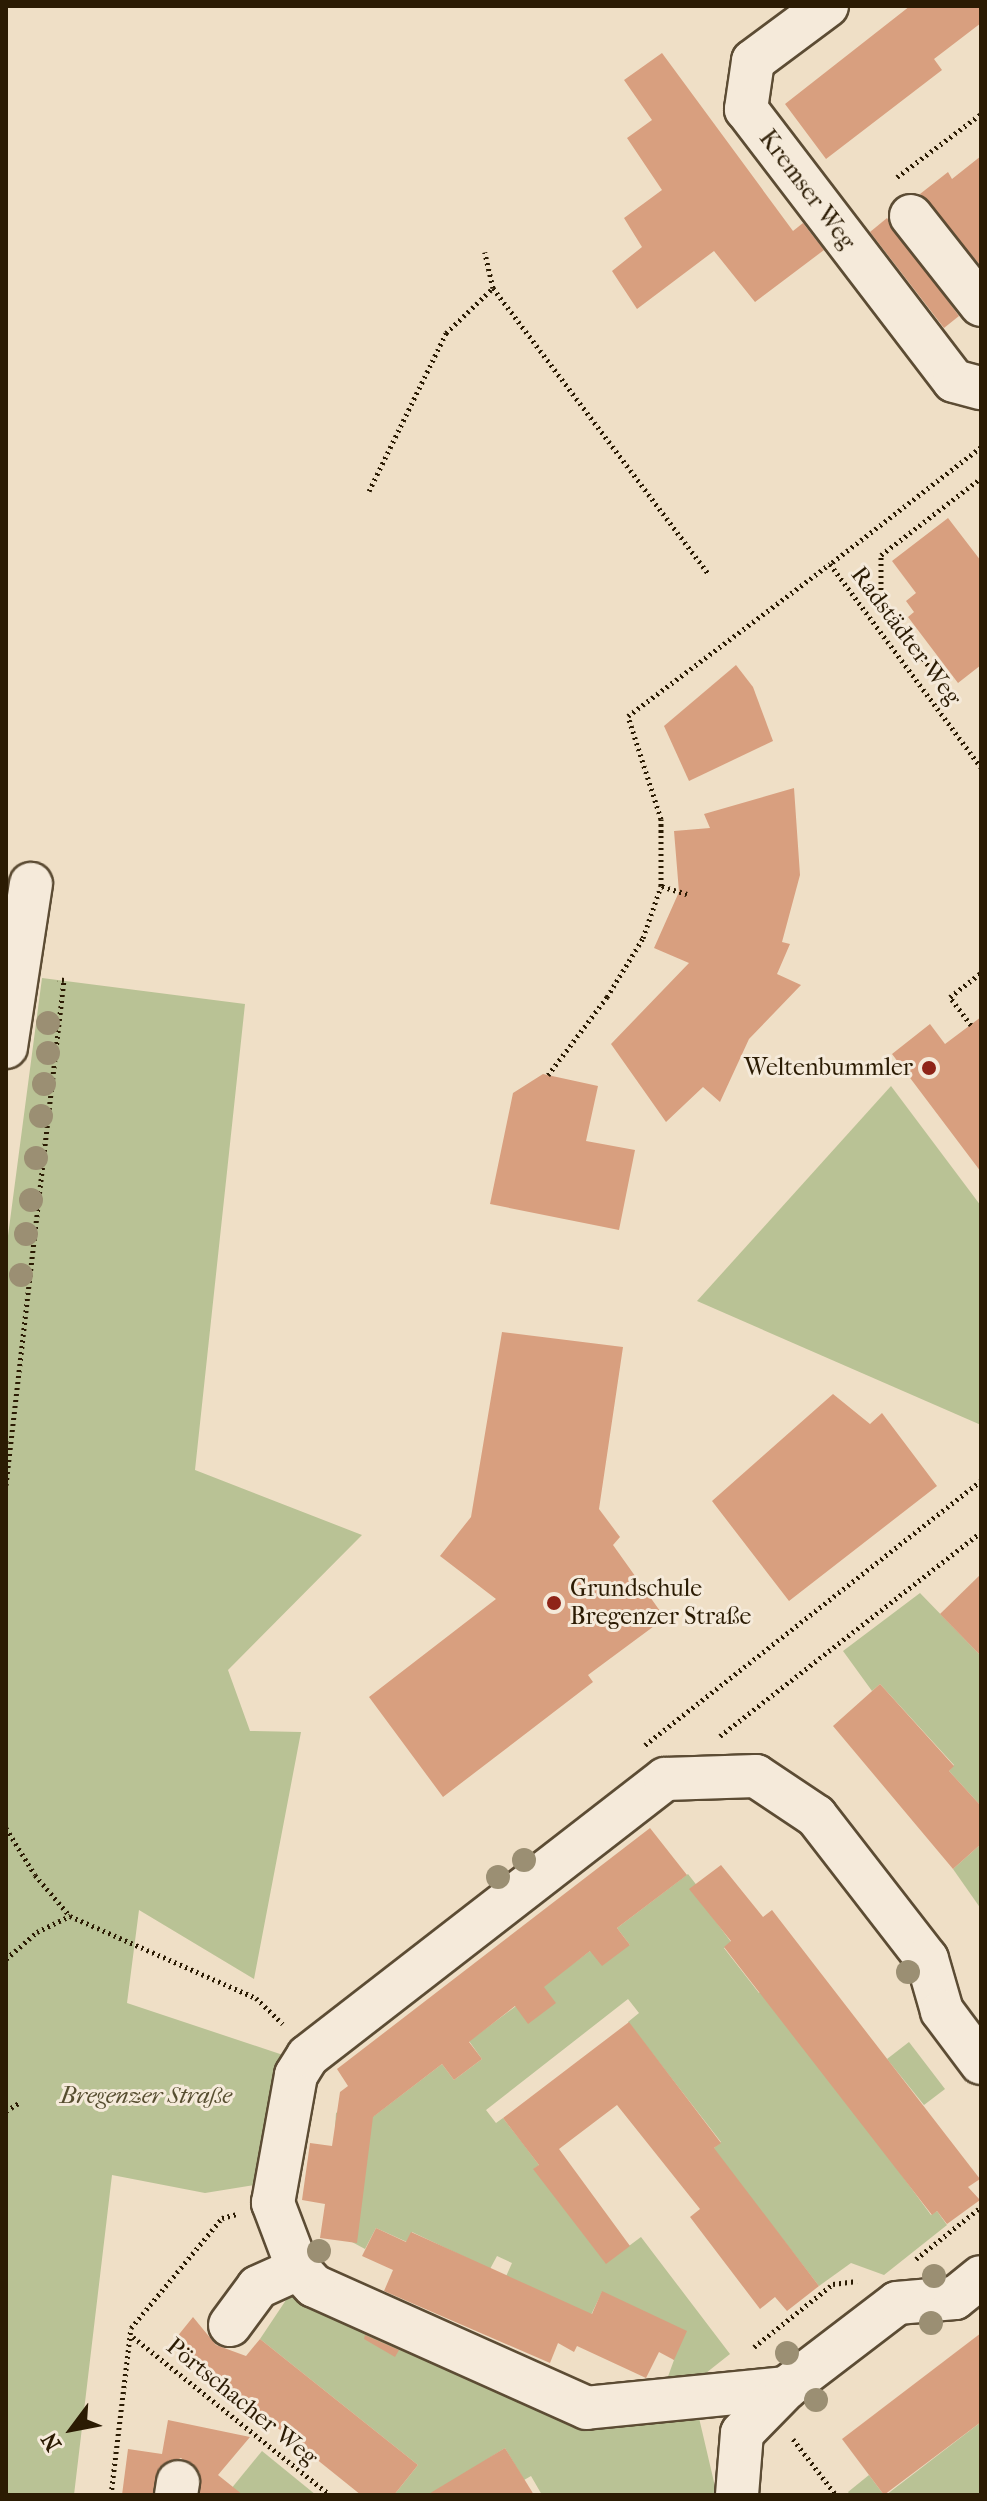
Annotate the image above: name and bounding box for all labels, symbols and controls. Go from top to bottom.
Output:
street label: Kremser Weg [753,125,861,255]
street label: Radstädter Weg [845,561,967,711]
place label: Weltenbummler [744,1054,913,1082]
marker: Weltenbummler [920,1059,938,1077]
place label: Grundschule Bregenzer Straße [570,1575,751,1631]
marker: Grundschule Bregenzer Straße [545,1594,563,1612]
park label: Bregenzer Straße [60,2082,232,2110]
street label: Pörtschacher Weg [160,2332,324,2472]
north arrow [32,2389,112,2469]
text: N [36,2428,67,2456]

